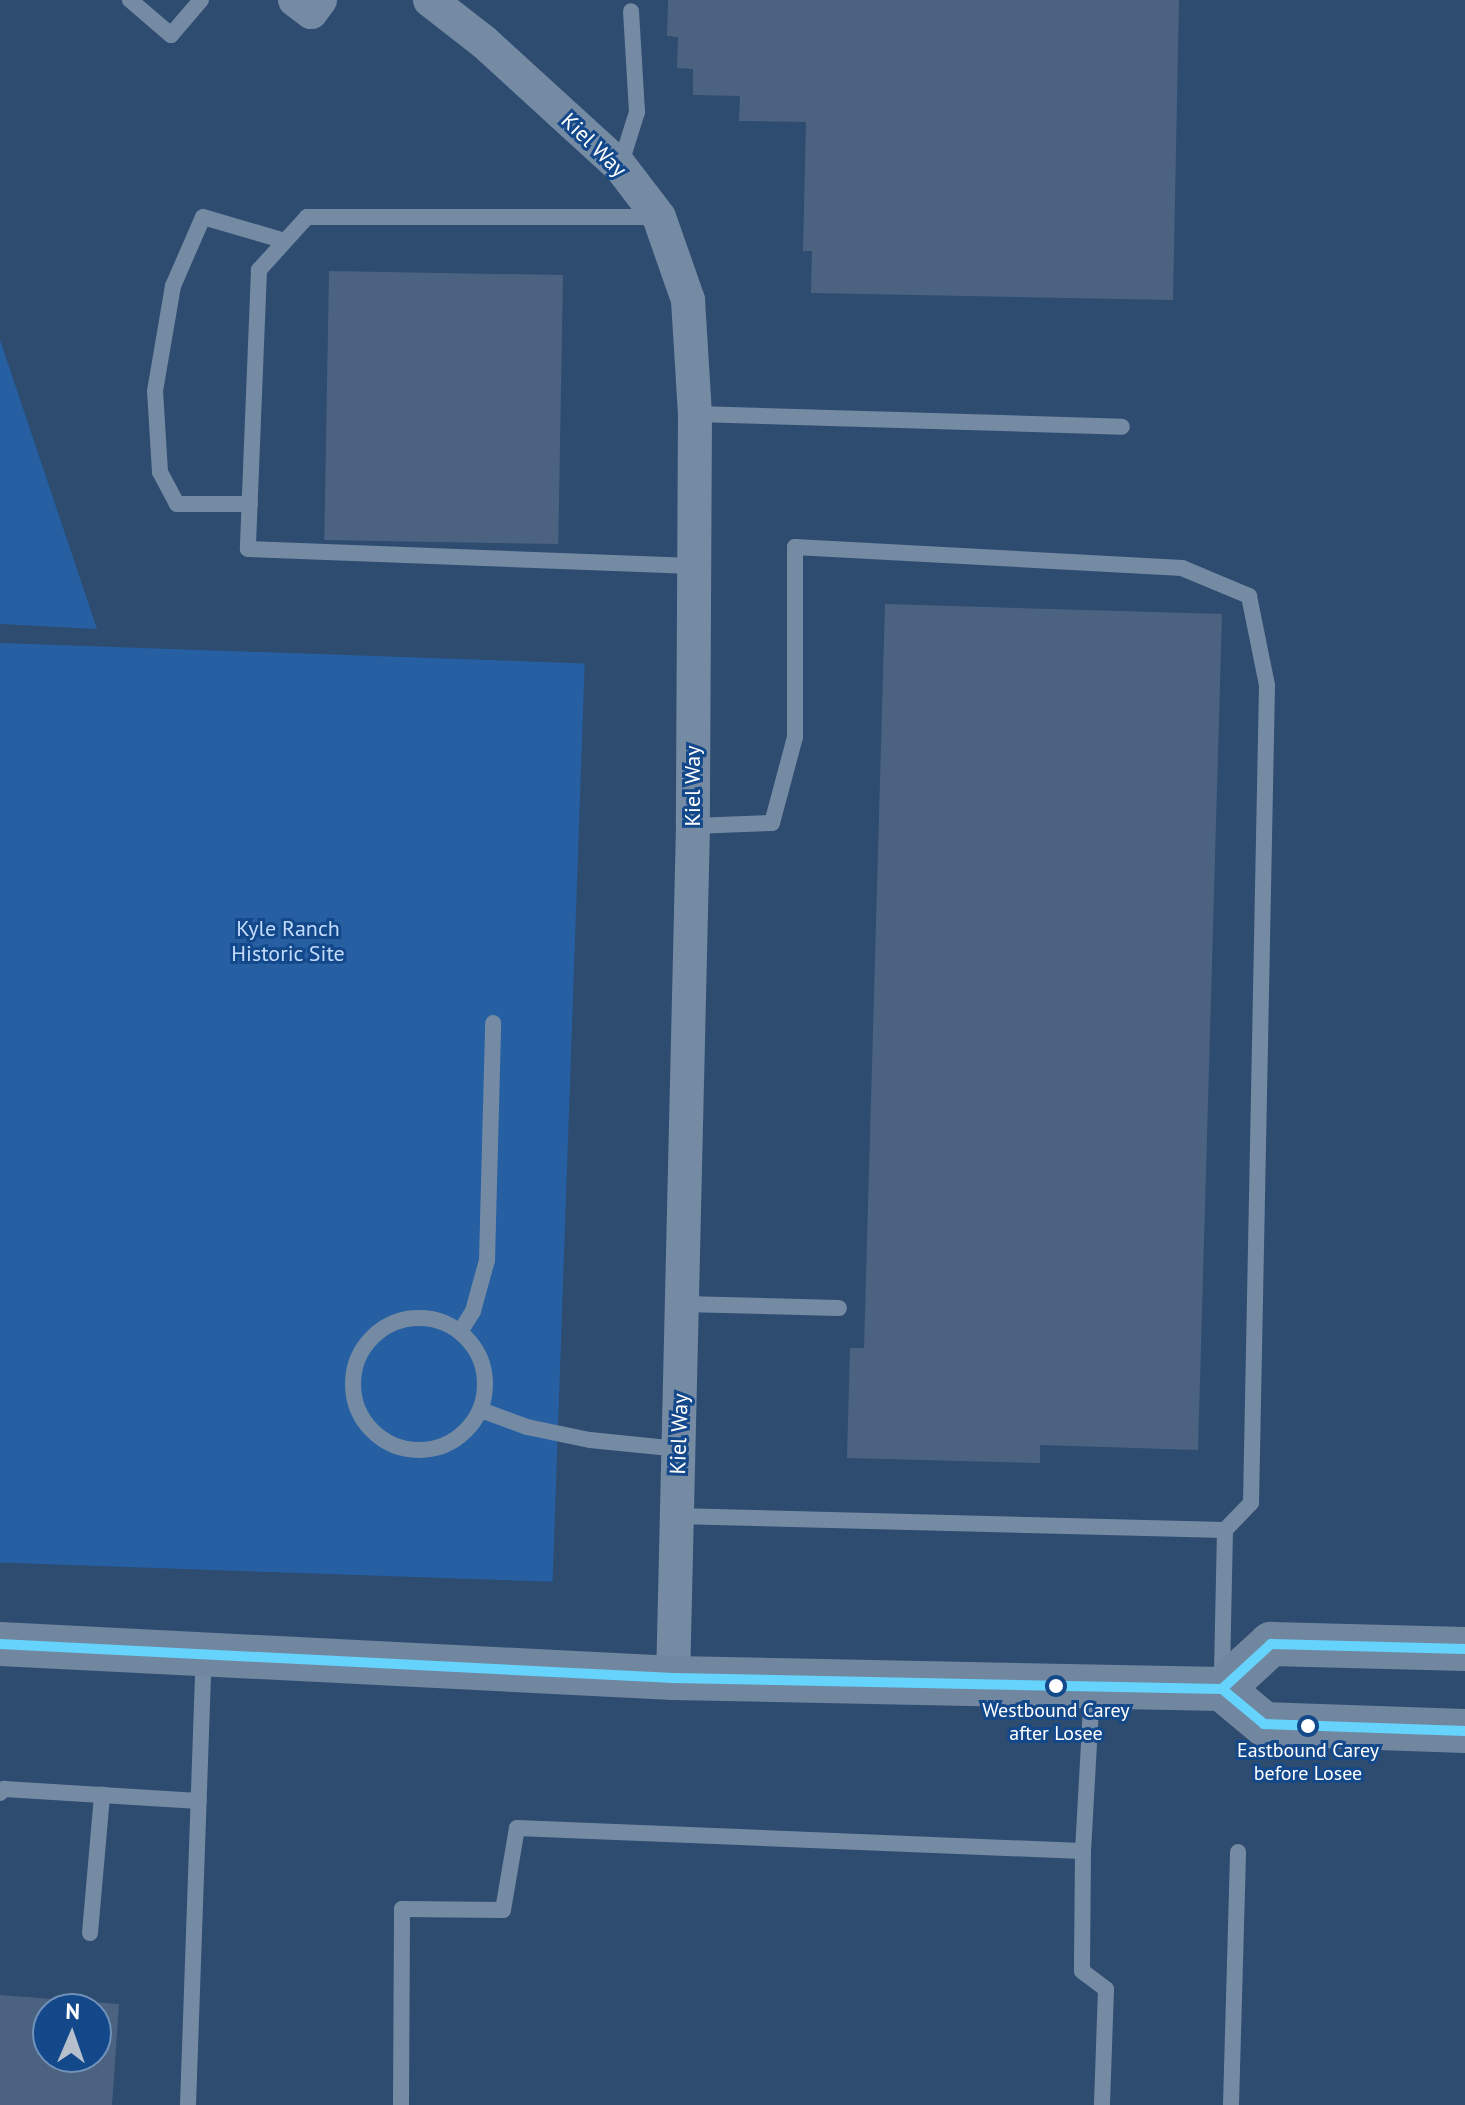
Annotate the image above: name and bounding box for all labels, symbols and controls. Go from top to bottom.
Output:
street label: Kiel Way [556,107,632,183]
street label: Kiel Way [680,745,706,827]
park label: Kyle Ranch Historic Site [231,915,345,966]
street label: Kiel Way [664,1393,694,1475]
marker: Westbound Carey after Losee [1048,1678,1064,1694]
place label: Westbound Carey after Losee [982,1698,1130,1745]
marker: Eastbound Carey before Losee [1300,1718,1316,1734]
place label: Eastbound Carey before Losee [1237,1738,1379,1785]
north arrow [32,1993,112,2073]
text: N [65,1997,80,2025]

